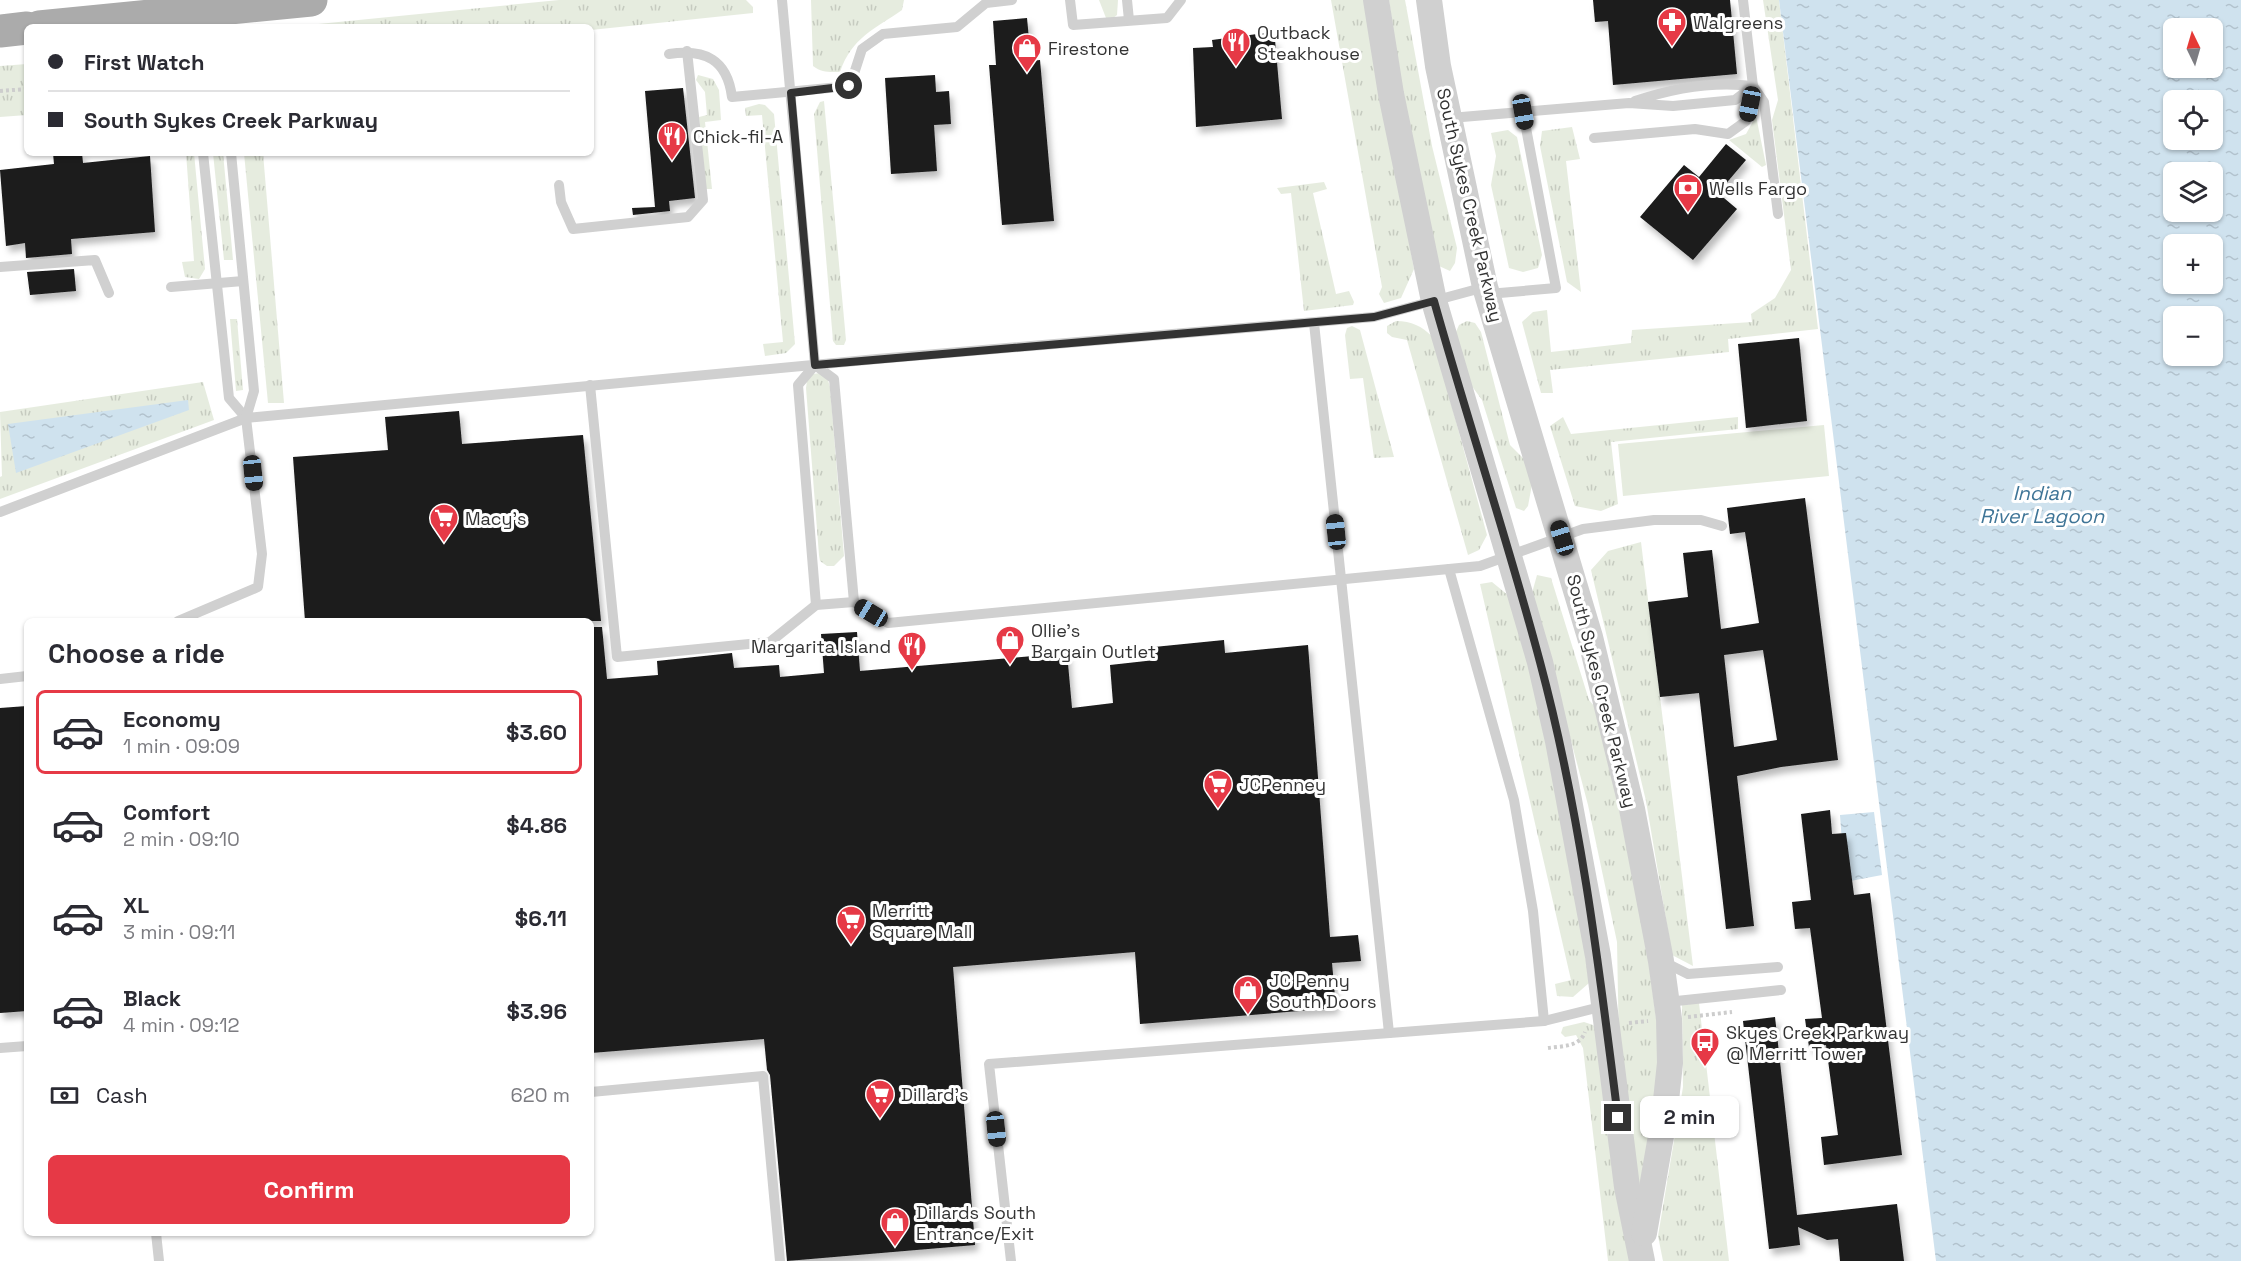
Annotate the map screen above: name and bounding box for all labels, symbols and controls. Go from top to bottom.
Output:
pharmacy icon: Walgreens [1656,6,1688,48]
place label: Walgreens [1693,11,1783,34]
north arrow [2163,18,2223,78]
map controls [2163,18,2223,366]
place label: Outback Steakhouse [1257,21,1360,65]
restaurant icon: Outback Steakhouse [1220,26,1252,68]
shop icon: Firestone [1011,32,1043,74]
place label: Firestone [1048,37,1129,60]
text: First Watch [84,48,204,76]
route start [835,72,862,99]
car [1738,85,1762,123]
street label: South Sykes Creek Parkway [1432,86,1508,324]
button: locate [2163,90,2223,150]
car [1511,93,1535,131]
text: South Sykes Creek Parkway [84,106,378,134]
restaurant icon: Chick-fil-A [656,120,688,162]
place label: Chick-fil-A [693,125,783,148]
button: layers [2163,162,2223,222]
bank icon: Wells Fargo [1672,172,1704,214]
place label: Wells Fargo [1709,177,1807,200]
button: + [2163,234,2223,294]
button: − [2163,306,2223,366]
car [242,454,264,492]
water label: Indian River Lagoon [1980,480,2105,529]
supermarket icon: Macy's [428,502,460,544]
place label: Macy's [465,507,526,530]
car [1325,513,1347,551]
car [1548,518,1576,558]
street label: South Sykes Creek Parkway [1562,572,1642,810]
car [851,596,891,630]
place label: Ollie's Bargain Outlet [1031,619,1156,663]
shop icon: Ollie's Bargain Outlet [994,624,1026,666]
restaurant icon: Margarita Island [896,630,928,672]
place label: Margarita Island [751,635,891,658]
text: Choose a ride [48,636,225,671]
icon: car [51,705,105,759]
text: Economy [123,705,221,733]
text: $3.60 [506,718,567,746]
text: 1 min · 09:09 [123,733,240,759]
supermarket icon: JCPenney [1202,768,1234,810]
place label: JCPenney [1239,773,1326,796]
icon: car [51,798,105,852]
text: Comfort [123,798,211,826]
text: $4.86 [506,811,567,839]
text: 2 min · 09:10 [123,826,240,852]
icon: car [51,891,105,945]
text: XL [123,891,149,919]
place label: Merritt Square Mall [872,899,972,943]
text: $6.11 [515,904,567,932]
supermarket icon: Merritt Square Mall [835,904,867,946]
text: 3 min · 09:11 [123,919,235,945]
place label: JC Penny South Doors [1269,969,1376,1013]
shop icon: JC Penny South Doors [1232,974,1264,1016]
icon: car [51,984,105,1038]
text: Black [123,984,181,1012]
text: $3.96 [507,997,567,1025]
text: 4 min · 09:12 [123,1012,240,1038]
place label: Skyes Creek Parkway @ Merritt Tower [1726,1021,1909,1065]
bus stop icon: Skyes Creek Parkway @ Merritt Tower [1689,1026,1721,1068]
supermarket icon: Dillard's [864,1078,896,1120]
icon: cash [48,1079,81,1112]
text: Cash [96,1081,148,1109]
text: 620 m [511,1082,570,1108]
place label: Dillard's [901,1083,969,1106]
callout: 2 min [1639,1097,1738,1139]
route end [1604,1104,1631,1131]
text: 2 min [1664,1104,1715,1130]
car [985,1110,1007,1148]
button: Confirm [48,1155,570,1224]
place label: Dillards South Entrance/Exit [916,1201,1036,1245]
shop icon: Dillards South Entrance/Exit [879,1206,911,1248]

